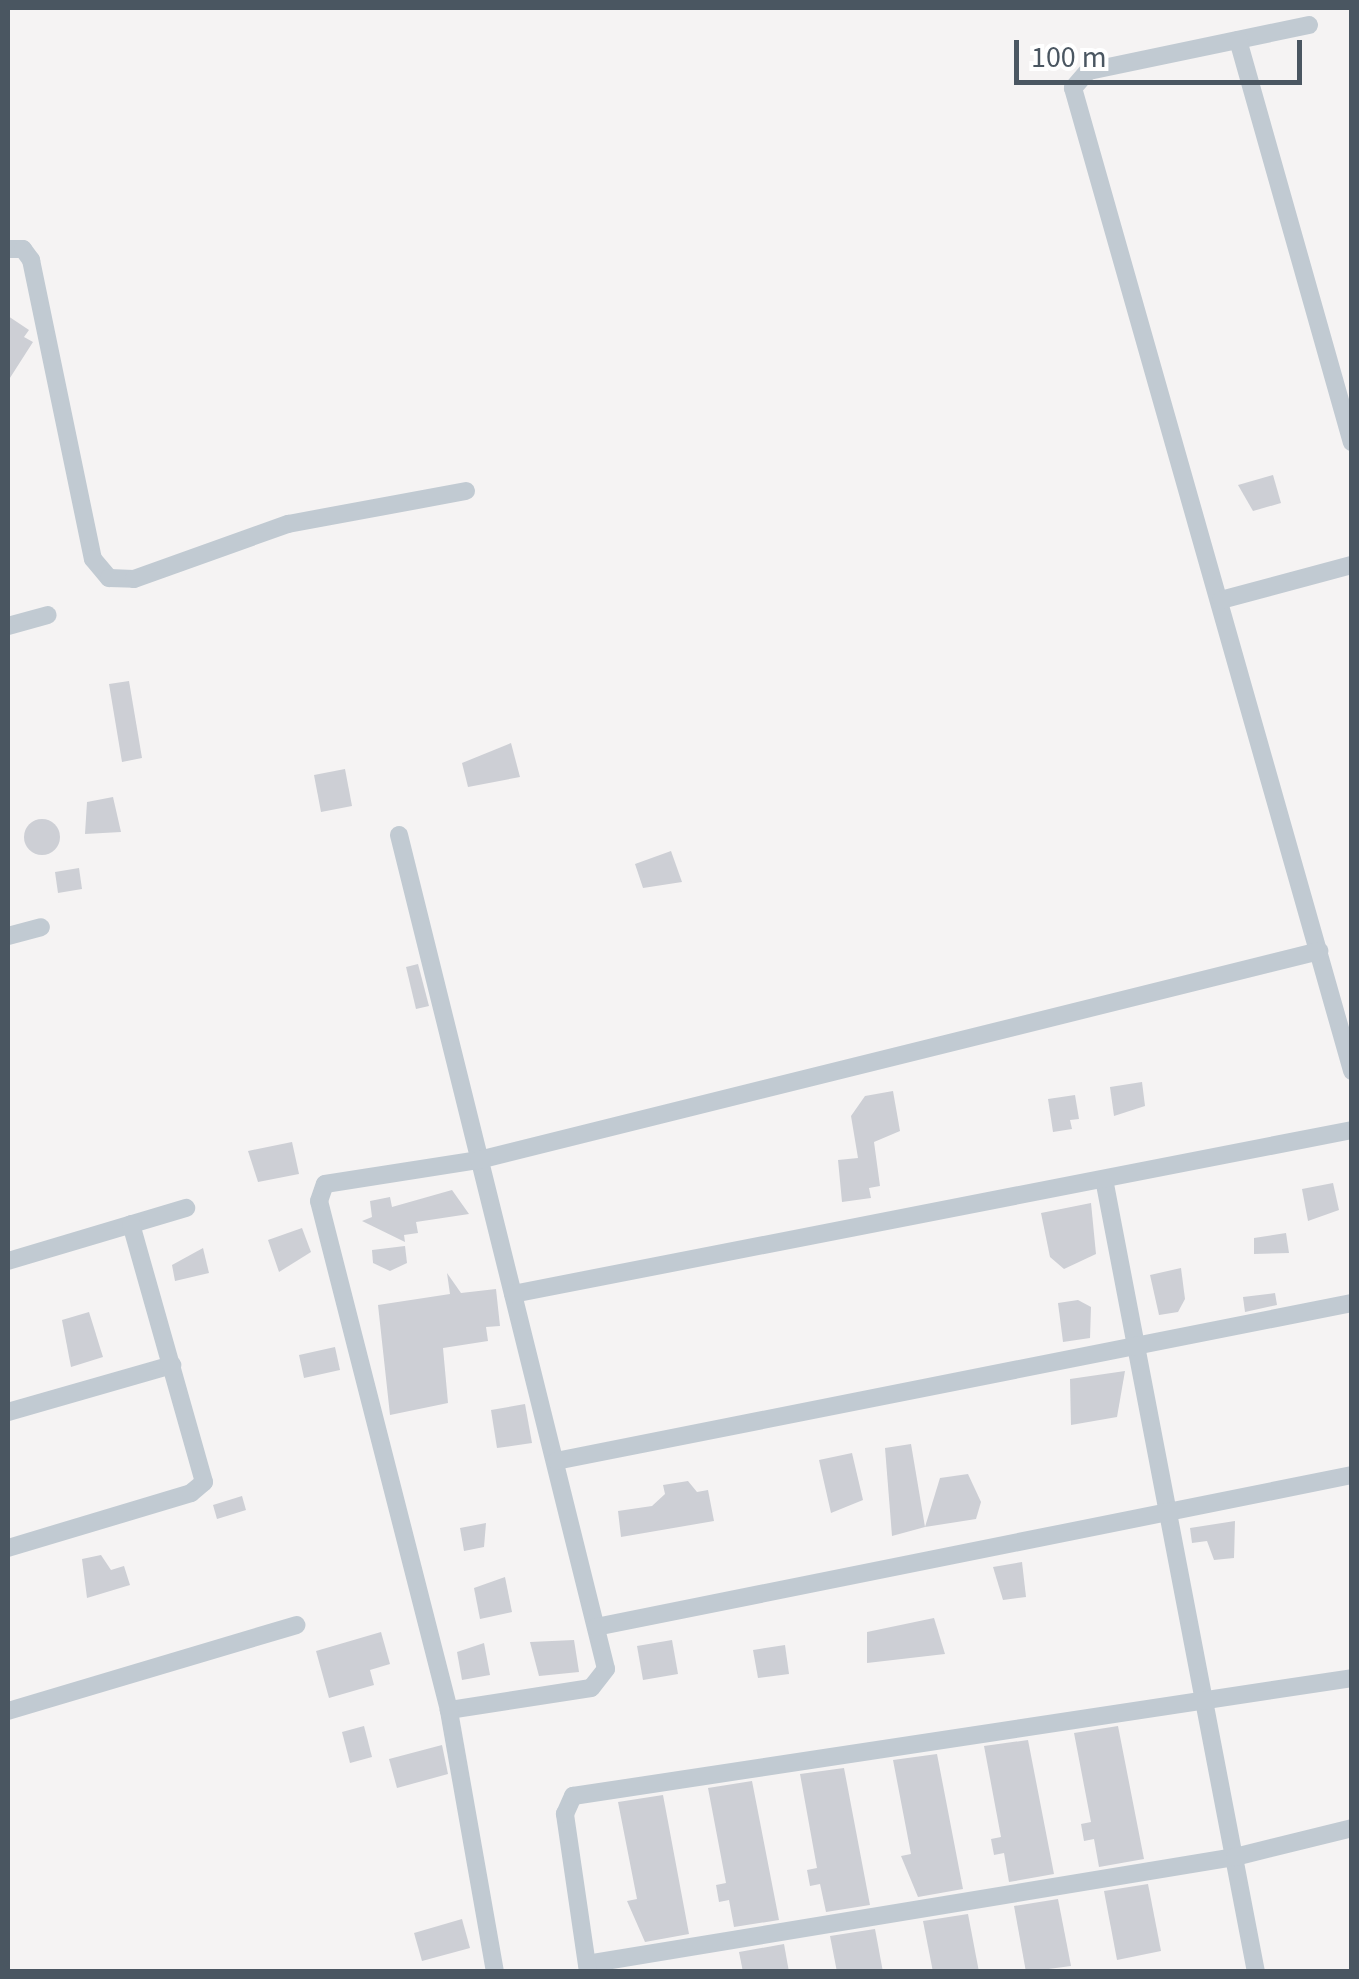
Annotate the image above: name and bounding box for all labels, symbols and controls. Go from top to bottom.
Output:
scale bar [1019,20,1306,82]
text: 100 m [1031,36,1107,79]

